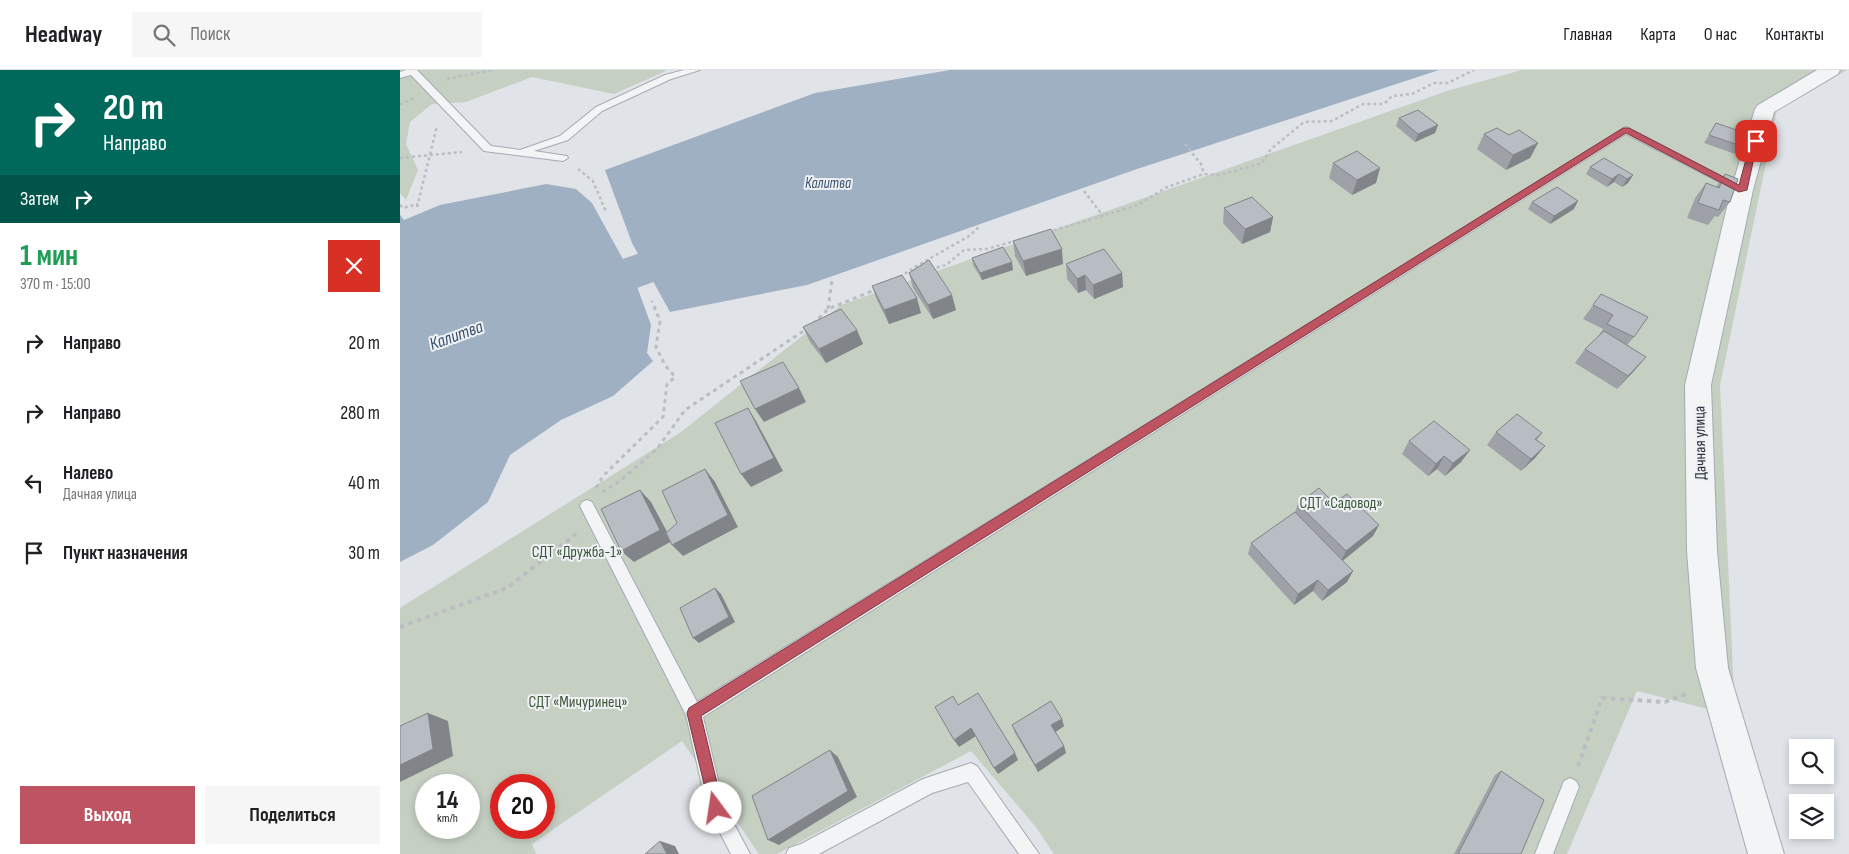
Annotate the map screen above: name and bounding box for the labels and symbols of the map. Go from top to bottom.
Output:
pin [1735,120,1777,162]
water label: Калитва [805,174,851,193]
water label: Калитва [427,316,486,355]
street label: Дачная улица [1690,406,1711,480]
park label: СДТ «Садовод» [1300,494,1382,513]
park label: СДТ «Дружба-1» [532,543,622,562]
park label: СДТ «Мичуринец» [528,693,628,712]
speed limit sign: 20 [490,774,555,839]
position arrow [689,781,741,833]

